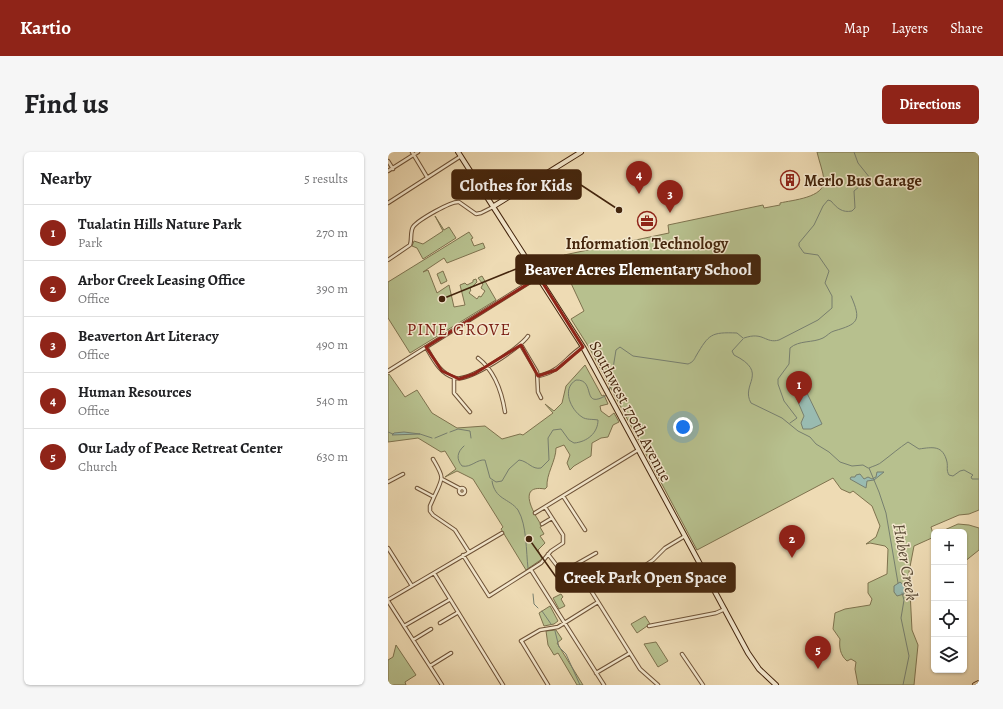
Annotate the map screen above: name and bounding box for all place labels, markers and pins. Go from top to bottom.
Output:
pin: 4 [626,161,652,194]
building icon: Merlo Bus Garage [779,169,801,191]
callout: Clothes for Kids [452,170,581,199]
place label: Merlo Bus Garage [804,170,922,192]
pin: 3 [657,180,683,213]
office icon: Information Technology [636,210,658,232]
place label: Information Technology [566,233,729,255]
callout: Beaver Acres Elementary School [516,255,760,284]
pin: 1 [786,371,812,404]
pin: 2 [779,525,805,558]
callout: Creek Park Open Space [556,563,735,592]
pin: 5 [805,636,831,669]

